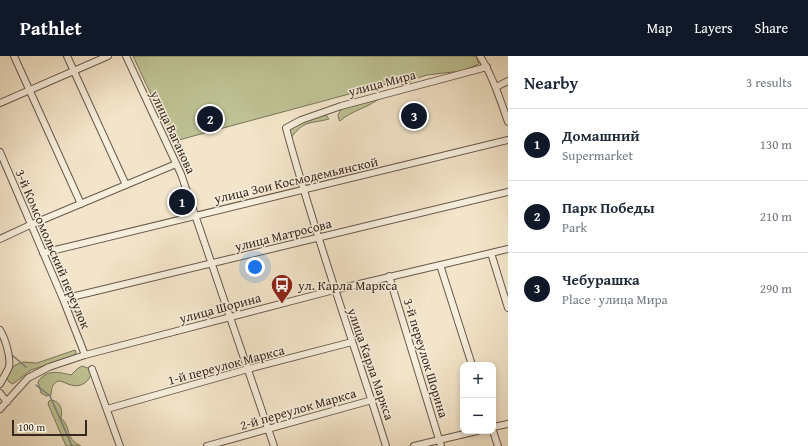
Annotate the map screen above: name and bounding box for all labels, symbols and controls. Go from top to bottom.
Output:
text: Pathlet [20,14,82,42]
text: Map [647,18,673,38]
text: Layers [695,18,733,38]
text: Share [755,18,788,38]
street label: улица Мира [345,65,419,101]
text: Nearby [524,70,578,95]
text: 3 results [746,73,792,92]
street label: улица Ваганова [145,86,201,177]
pin: 3 [401,101,427,131]
pin: 2 [197,104,223,134]
text: Домашний [562,125,640,146]
text: 1 [534,135,540,154]
text: 130 m [760,135,792,154]
text: Supermarket [562,146,633,165]
street label: улица Зои Космодемьянской [211,152,380,208]
street label: 3-й Комсомольский переулок [11,166,95,332]
pin: 1 [169,187,195,217]
text: Парк Победы [562,197,655,218]
text: 2 [534,207,540,226]
text: 210 m [760,207,792,226]
street label: улица Матросова [232,214,334,256]
text: Park [562,218,587,237]
your location [245,257,265,277]
text: Чебурашка [562,269,640,290]
bus stop icon: ул. Карла Маркса [269,272,295,305]
place label: ул. Карла Маркса [297,276,398,295]
text: 3 [534,279,540,298]
text: 290 m [760,279,792,298]
street label: улица Шорина [176,288,264,328]
text: Place · улица Мира [562,290,668,309]
street label: 3-й переулок Шорина [399,296,453,421]
street label: улица Карла Маркса [343,304,399,423]
street label: 1-й переулок Маркса [166,340,287,390]
map controls [460,362,496,434]
button: + [460,362,496,398]
street label: 2-й переулок Маркса [238,383,359,435]
button: − [460,398,496,434]
scale bar [12,418,87,437]
text: 100 m [18,419,45,435]

